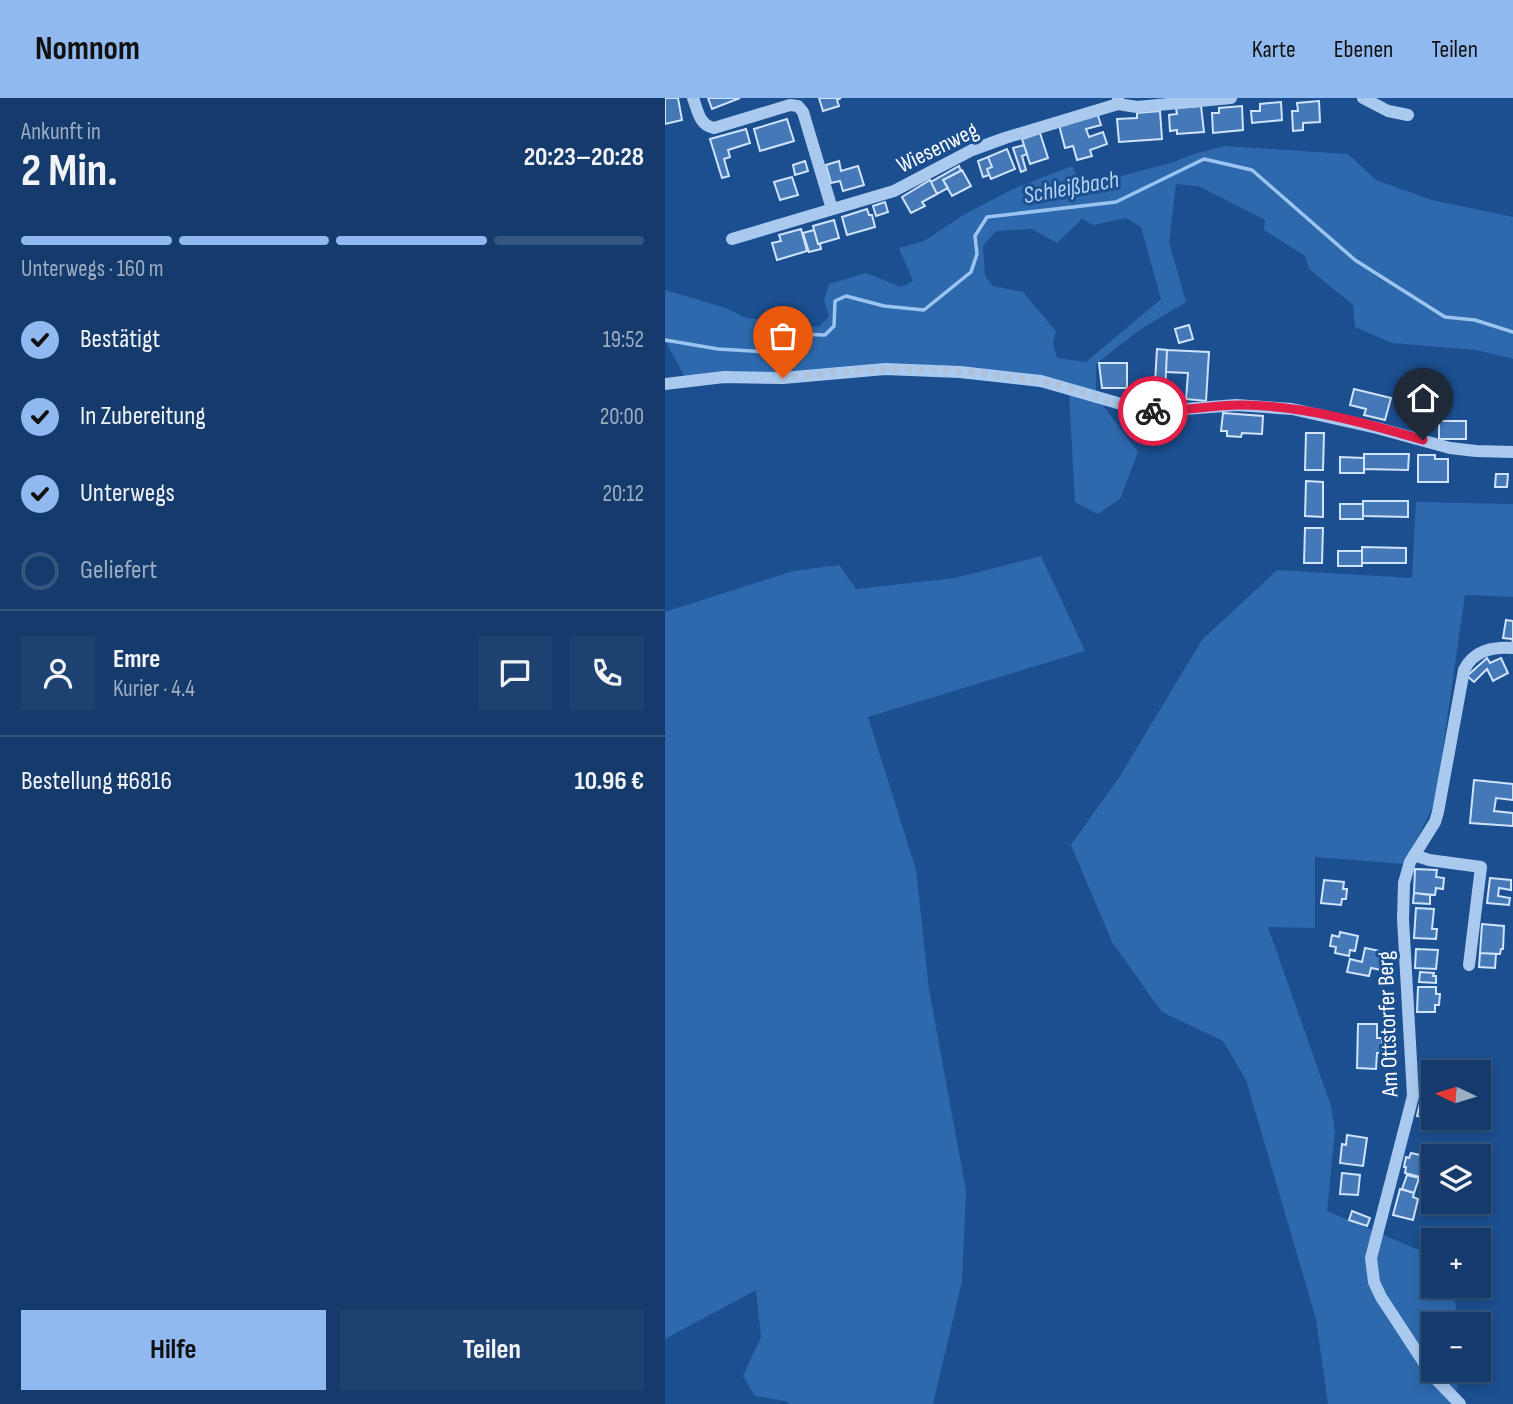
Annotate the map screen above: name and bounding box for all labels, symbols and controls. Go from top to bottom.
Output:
text: Nomnom [35,29,140,69]
text: Karte [1252,35,1296,64]
text: Ebenen [1334,35,1393,64]
text: Teilen [1431,35,1478,64]
street label: Wiesenweg [892,116,983,180]
text: Ankunft in [21,118,101,146]
text: 20:23–20:28 [524,142,644,173]
text: 2 Min. [21,144,118,199]
water label: Schleißbach [1021,165,1121,210]
text: Unterwegs · 160 m [21,255,164,283]
pin [753,306,813,378]
icon: bag [764,317,802,355]
icon: check [21,321,59,359]
text: Bestätigt [80,324,160,355]
text: 19:52 [603,326,644,354]
pin [1393,368,1453,440]
courier [1118,376,1188,446]
icon: home [1404,379,1442,417]
icon: bike [1134,392,1172,430]
icon: check [21,398,59,436]
text: In Zubereitung [80,401,206,432]
text: 20:00 [600,403,644,431]
icon: check [21,475,59,513]
text: Unterwegs [80,478,175,509]
text: 20:12 [602,480,644,508]
text: Geliefert [80,555,157,586]
button: person [21,636,95,710]
button: chat [478,636,552,710]
button: phone [570,636,644,710]
text: Emre [113,644,160,675]
text: Kurier · 4.4 [113,675,195,703]
text: Bestellung #6816 [21,766,172,797]
text: 10.96 € [575,766,644,797]
street label: Am Ottstorfer Berg [1371,951,1405,1098]
north arrow [1421,1060,1491,1130]
map controls [1421,1060,1491,1382]
button: layers [1421,1144,1491,1214]
button: + [1421,1228,1491,1298]
button: Hilfe [21,1310,326,1390]
button: Teilen [340,1310,644,1390]
button: − [1421,1312,1491,1382]

